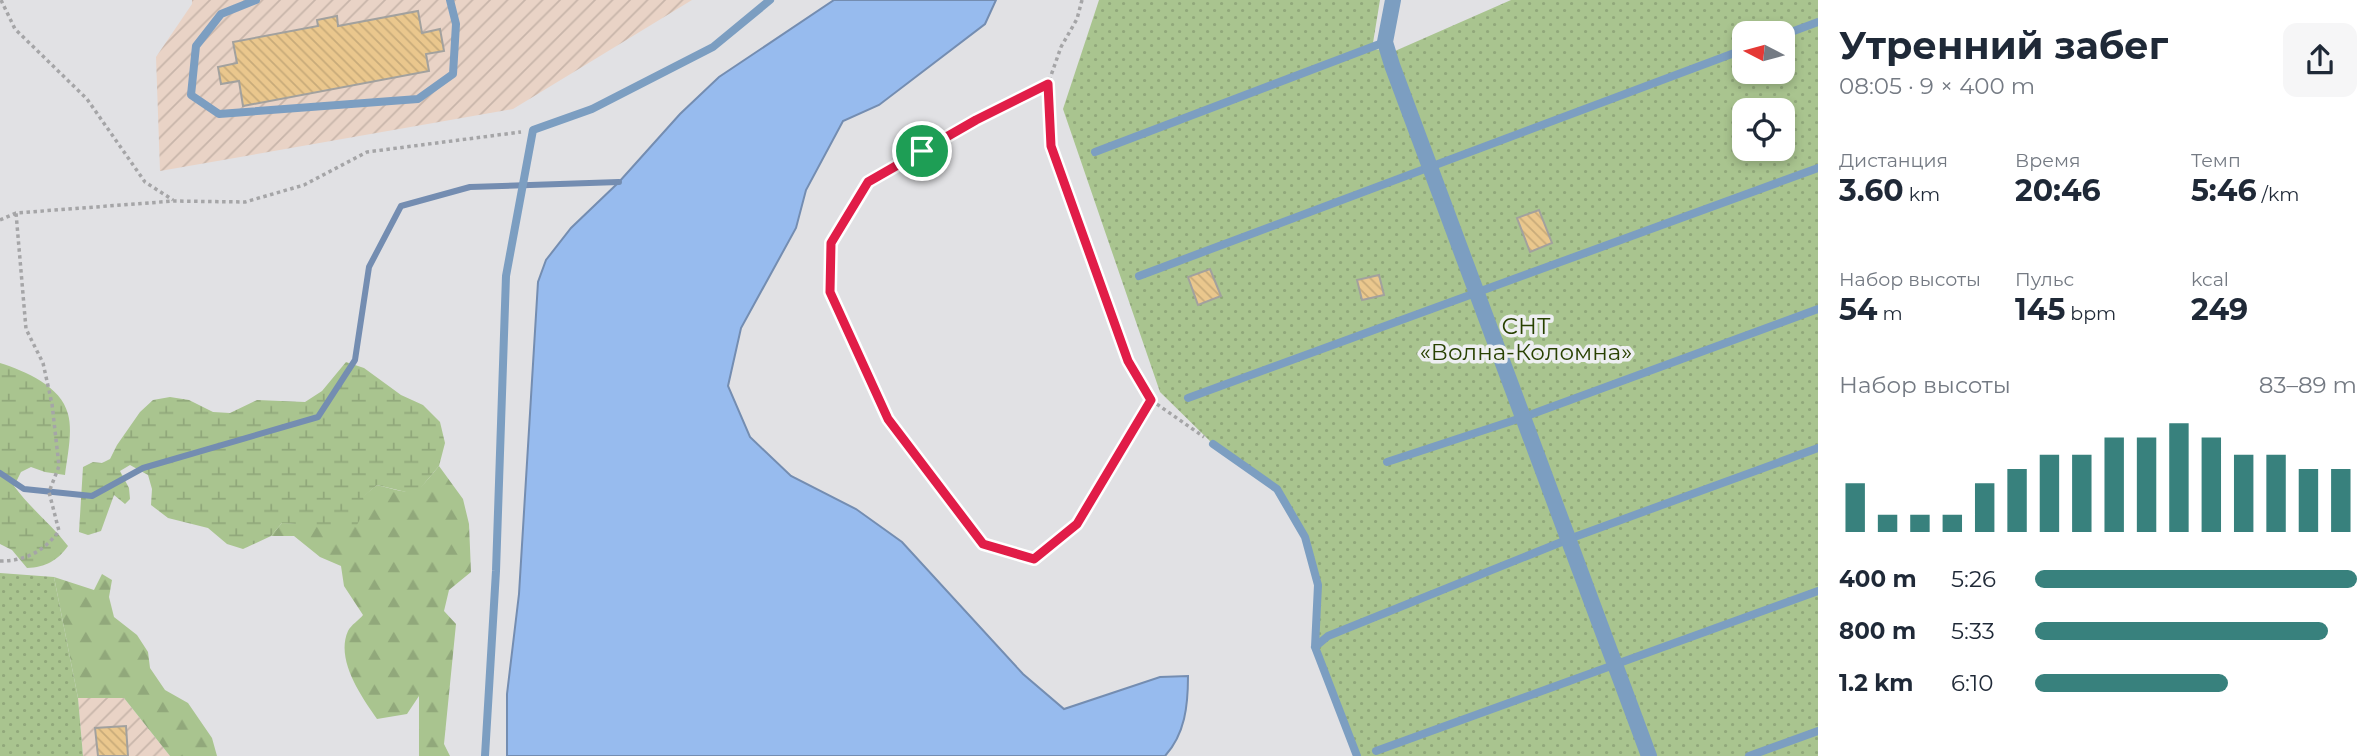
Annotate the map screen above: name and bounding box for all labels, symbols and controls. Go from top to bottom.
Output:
north arrow [1732,21,1796,84]
map controls [1732,21,1795,161]
text: Утренний забег [1839,22,2168,69]
button: share [2283,23,2357,97]
text: 08:05 · 9 × 400 m [1839,72,2035,100]
button: locate [1732,98,1795,161]
pin [892,121,952,181]
icon: arrive [903,132,941,170]
text: Дистанция [1839,149,1948,172]
text: Время [2015,149,2081,172]
text: Темп [2191,149,2241,172]
text: 3.60 [1839,172,1904,209]
text: 20:46 [2015,172,2101,209]
text: 5:46 [2191,172,2257,209]
text: km [1904,183,1940,206]
text: /km [2257,183,2299,206]
text: Набор высоты [1839,268,1981,291]
text: Пульс [2015,268,2074,291]
text: kcal [2191,268,2229,291]
text: 54 [1839,291,1878,328]
text: 145 [2015,291,2065,328]
text: 249 [2191,291,2248,328]
text: m [1878,302,1903,325]
text: bpm [2065,302,2116,325]
park label: СНТ «Волна-Коломна» [1420,312,1632,366]
text: Набор высоты [1839,371,2011,399]
text: 83–89 m [2259,371,2357,399]
text: 400 m [1839,565,1917,593]
text: 5:26 [1951,565,1996,593]
text: 800 m [1839,617,1916,645]
text: 5:33 [1951,617,1995,645]
text: 1.2 km [1839,669,1913,697]
text: 6:10 [1951,669,1993,697]

